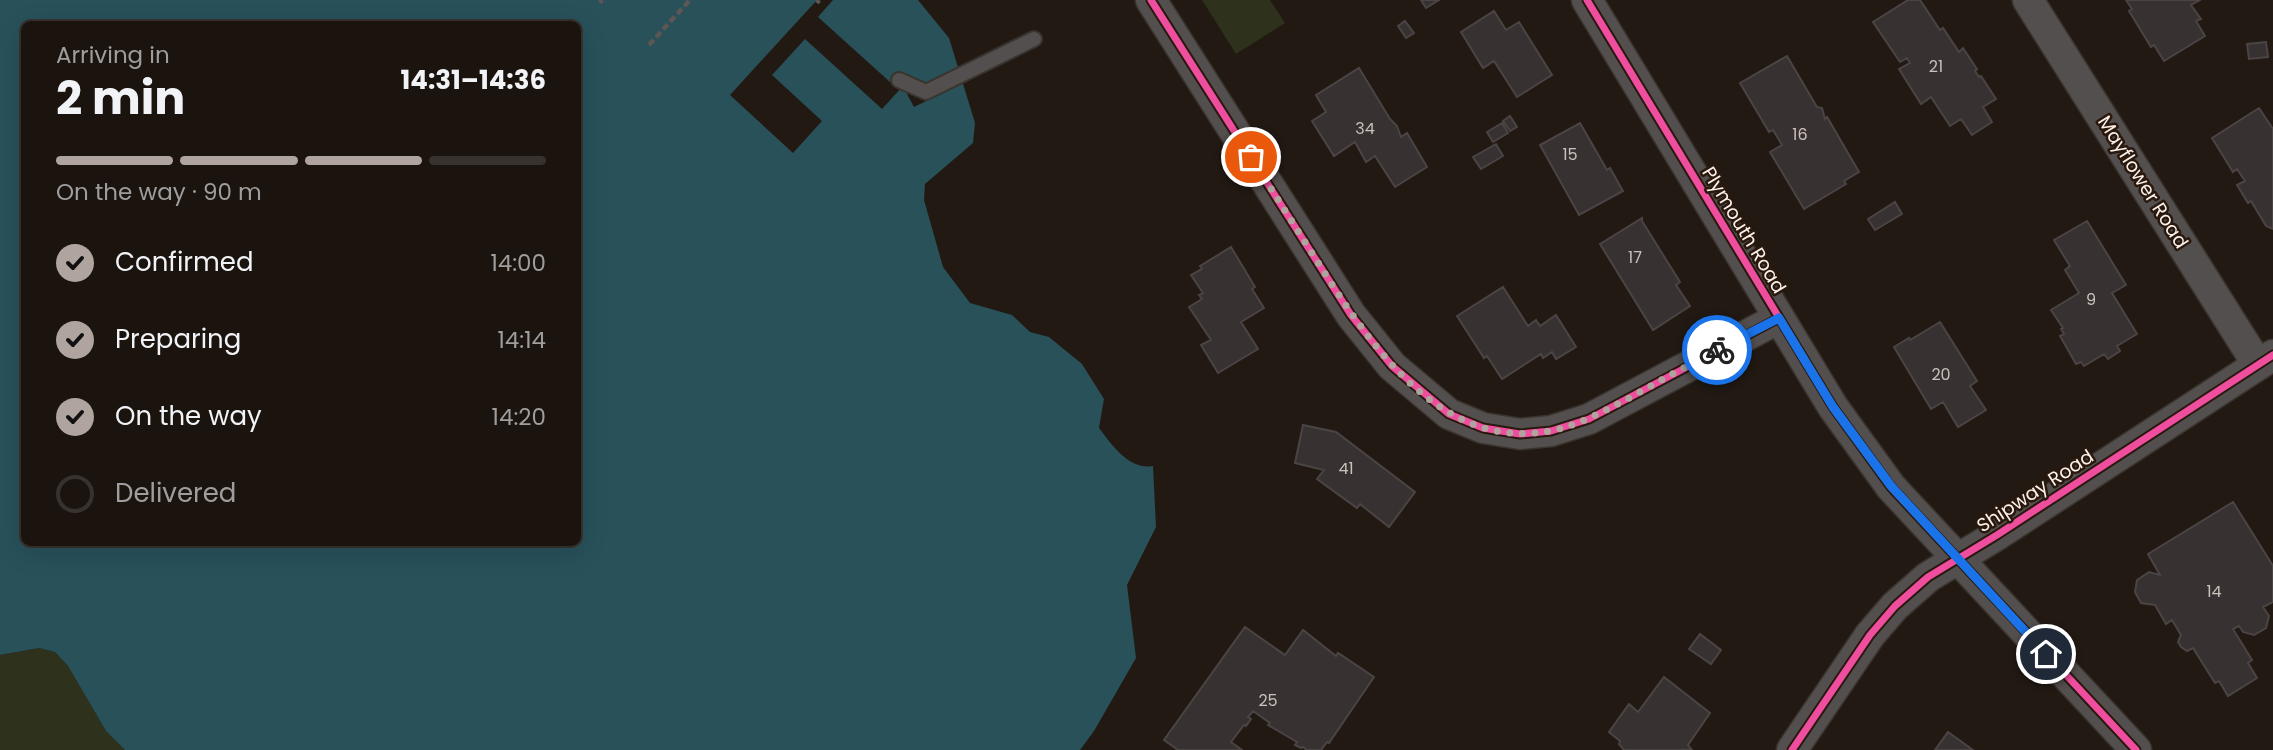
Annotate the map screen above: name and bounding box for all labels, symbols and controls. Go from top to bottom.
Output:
text: Arriving in [56,39,170,71]
house number: 21 [1929,55,1943,78]
text: 14:31–14:36 [401,62,546,98]
text: 2 min [56,66,185,130]
street label: Mayflower Road [2091,110,2195,254]
house number: 34 [1355,117,1375,140]
house number: 16 [1792,123,1808,146]
pin [1221,127,1281,187]
icon: bag [1232,138,1270,176]
house number: 15 [1562,143,1578,166]
street label: Plymouth Road [1695,161,1793,299]
text: On the way · 90 m [56,176,262,208]
icon: check [56,244,94,282]
text: Confirmed [115,244,253,280]
house number: 17 [1628,246,1642,269]
text: 14:00 [490,247,546,279]
house number: 9 [2086,288,2096,311]
courier [1682,315,1752,385]
icon: check [56,321,94,359]
text: Preparing [115,321,241,357]
text: 14:14 [497,324,546,356]
icon: bike [1698,331,1736,369]
house number: 20 [1931,363,1951,386]
icon: check [56,398,94,436]
text: On the way [115,398,262,434]
text: 14:20 [492,401,546,433]
street label: Shipway Road [1971,443,2099,539]
house number: 41 [1338,457,1354,480]
text: Delivered [115,475,236,511]
house number: 14 [2206,580,2222,603]
pin [2016,624,2076,684]
icon: home [2027,635,2065,673]
house number: 25 [1258,689,1278,712]

